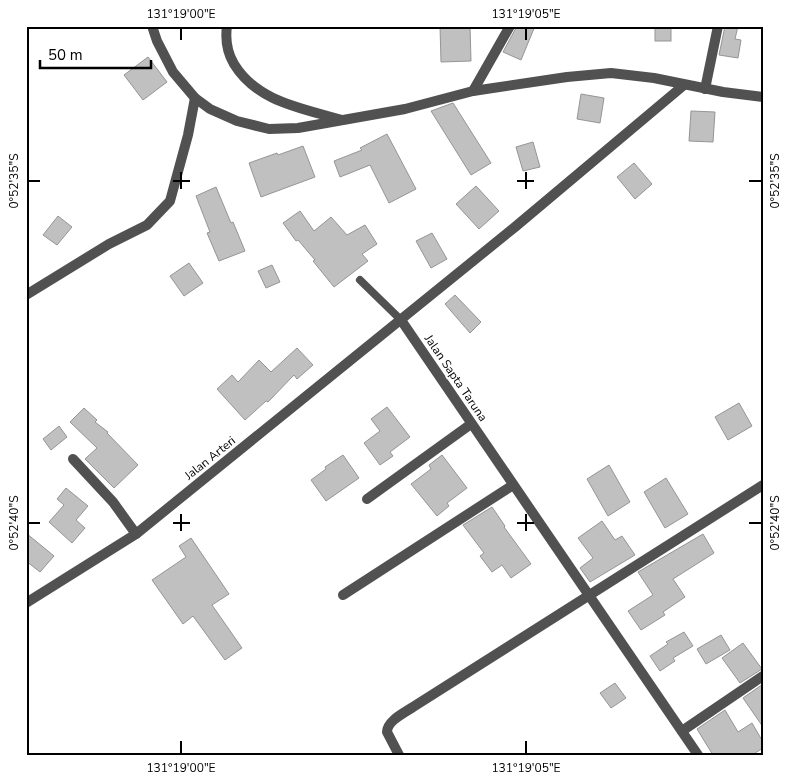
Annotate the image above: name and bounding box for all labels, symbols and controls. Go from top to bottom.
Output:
text: 131°19'00"E [146,6,216,22]
text: 131°19'05"E [491,6,561,22]
scale bar [40,38,151,70]
text: 50 m [48,45,83,65]
text: 0°52'35"S [6,153,22,209]
text: 0°52'35"S [767,153,783,209]
street label: Jalan Sapta Taruna [420,331,491,424]
street label: Jalan Arteri [180,433,239,484]
text: 0°52'40"S [6,495,22,551]
text: 0°52'40"S [767,495,783,551]
text: 131°19'00"E [146,760,216,776]
text: 131°19'05"E [491,760,561,776]

